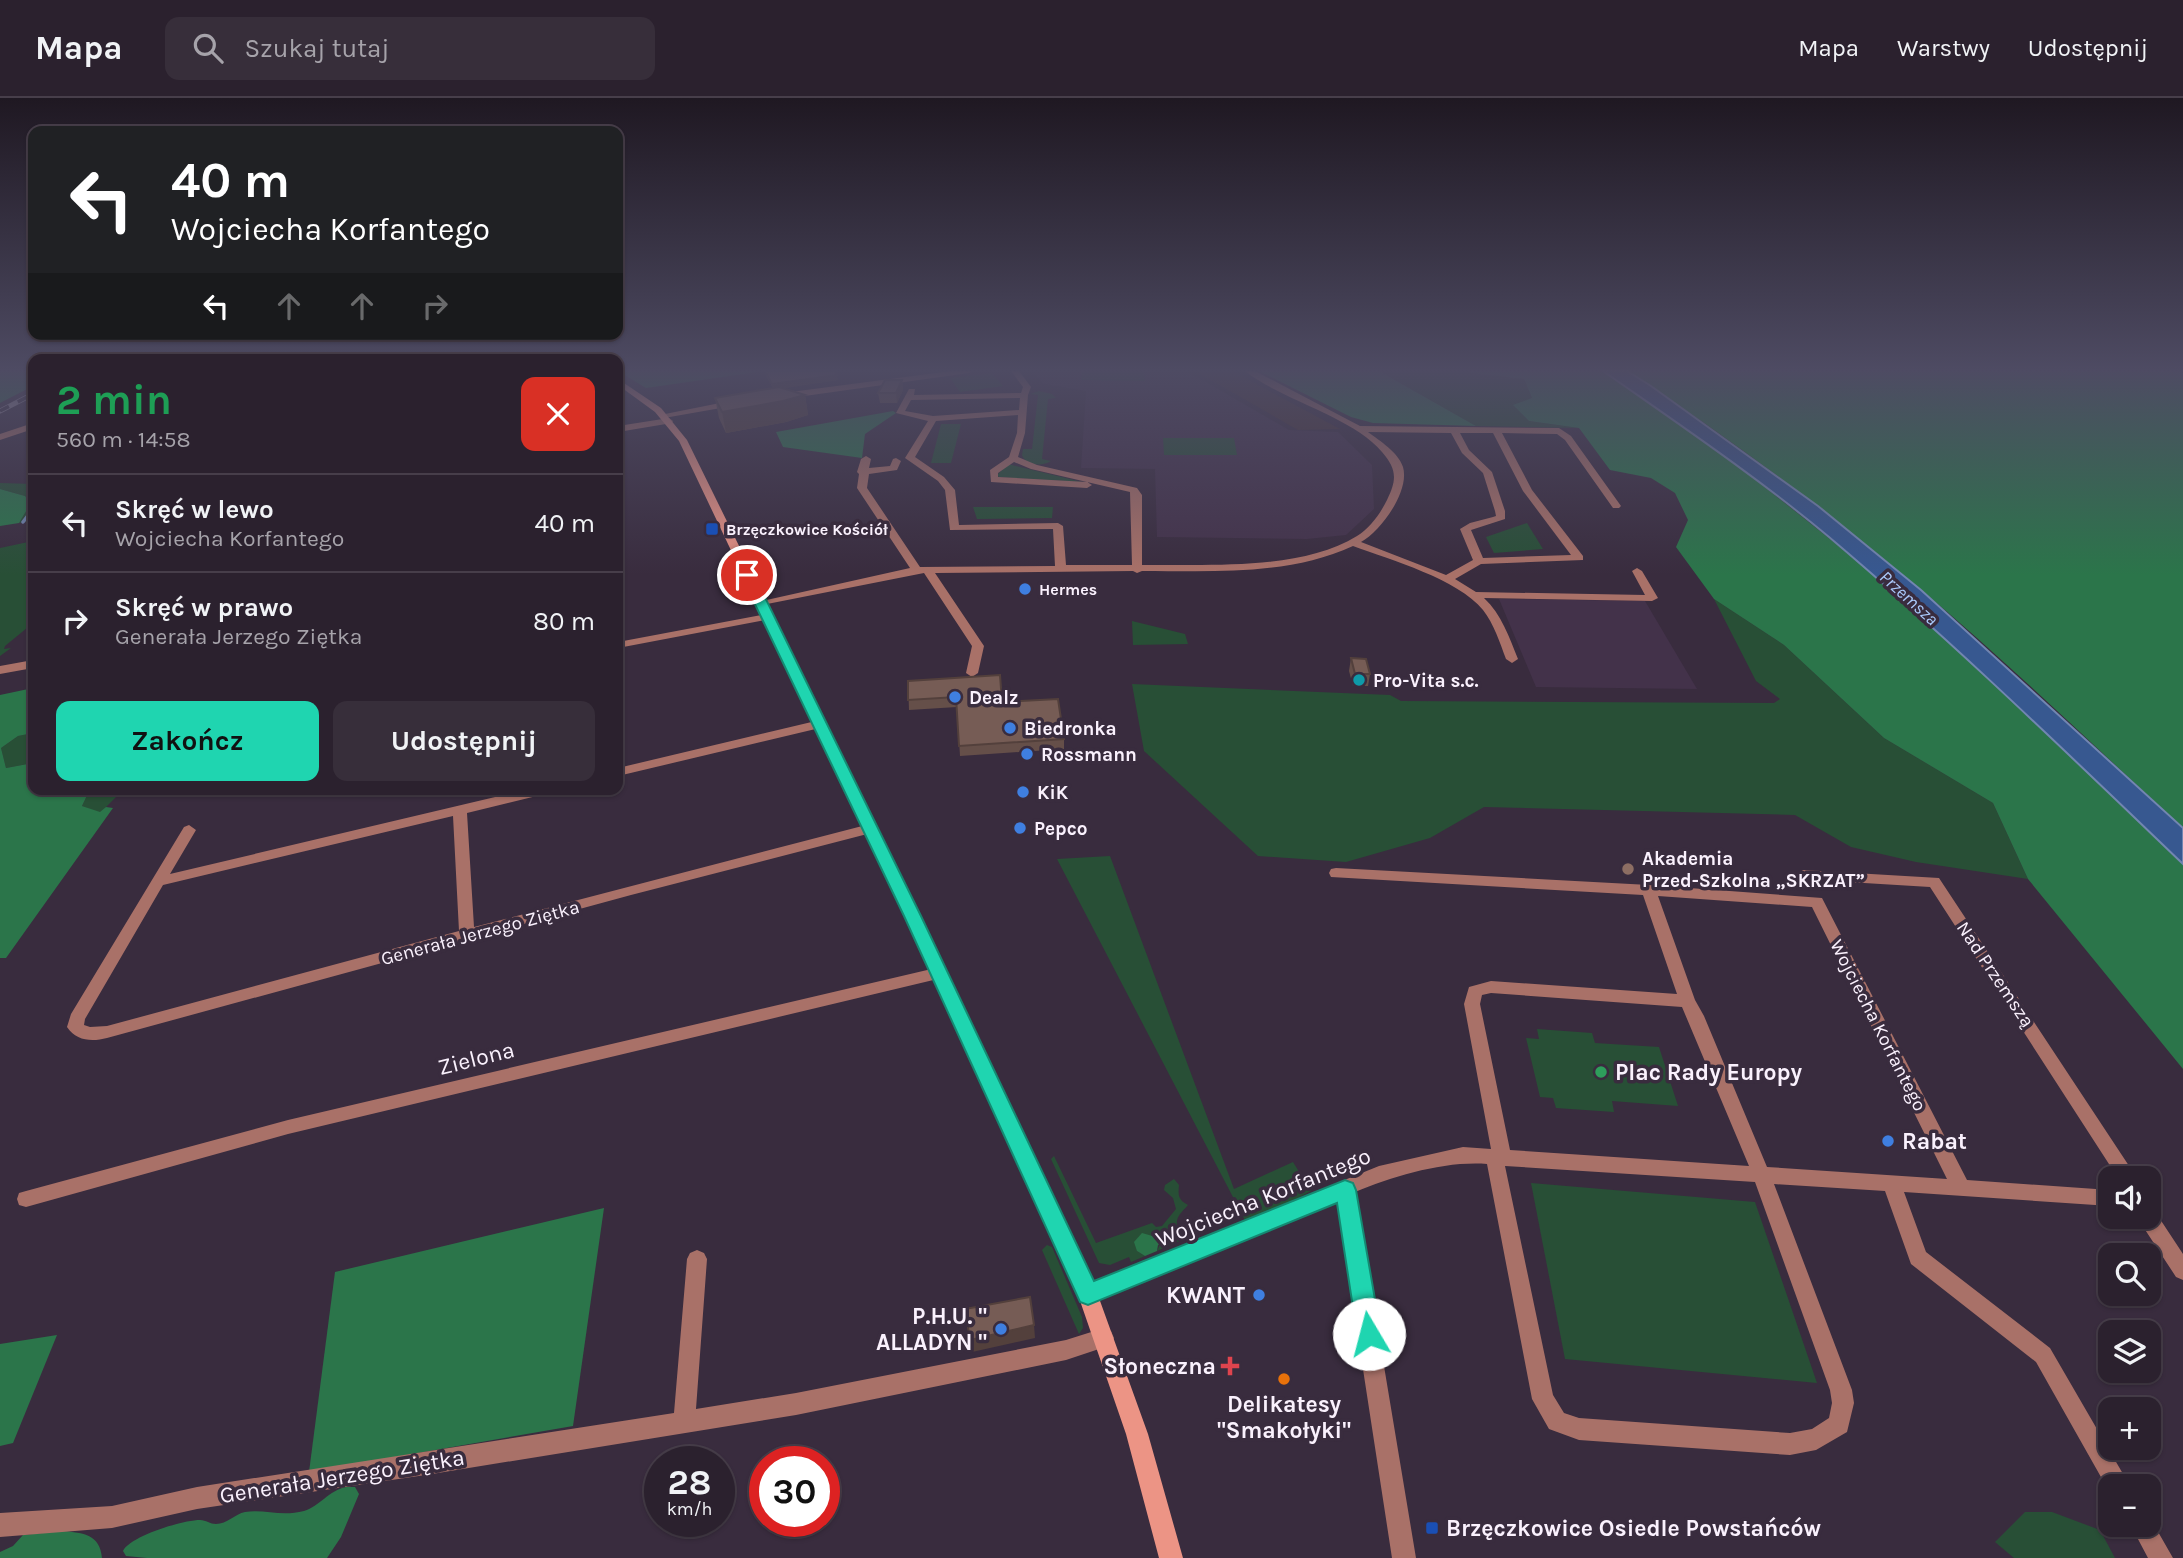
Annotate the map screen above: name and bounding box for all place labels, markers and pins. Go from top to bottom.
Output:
place label: Brzęczkowice Kościół [726,520,888,539]
marker: Brzęczkowice Kościół [704,521,720,537]
pin [717,545,777,605]
place label: Hermes [1039,580,1097,599]
marker: Hermes [1017,581,1033,597]
place label: Pro-Vita s.c. [1373,670,1479,692]
marker: Pro-Vita s.c. [1351,672,1367,688]
place label: Dealz [969,687,1018,709]
marker: Dealz [947,689,963,705]
place label: Biedronka [1024,718,1117,740]
marker: Biedronka [1002,720,1018,736]
place label: Rossmann [1041,744,1137,766]
marker: Rossmann [1019,746,1035,762]
place label: KiK [1037,782,1069,804]
marker: KiK [1015,784,1031,800]
place label: Pepco [1034,818,1088,840]
marker: Pepco [1012,820,1028,836]
place label: Akademia Przed-Szkolna „SKRZAT” [1642,848,1865,892]
marker: Akademia Przed-Szkolna „SKRZAT” [1620,861,1636,877]
place label: Plac Rady Europy [1615,1059,1803,1086]
marker: Plac Rady Europy [1593,1064,1609,1080]
place label: Rabat [1902,1128,1967,1155]
marker: Rabat [1880,1133,1896,1149]
place label: KWANT [1166,1282,1246,1309]
marker: KWANT [1251,1287,1267,1303]
place label: P.H.U. " ALLADYN " [876,1303,987,1356]
marker: P.H.U. " ALLADYN " [993,1321,1009,1337]
place label: Słoneczna [1103,1353,1216,1380]
marker: Słoneczna [1222,1358,1238,1374]
marker: Delikatesy "Smakołyki" [1276,1371,1292,1387]
place label: Delikatesy "Smakołyki" [1217,1391,1351,1444]
place label: Brzęczkowice Osiedle Powstańców [1446,1515,1822,1542]
marker: Brzęczkowice Osiedle Powstańców [1424,1520,1440,1536]

